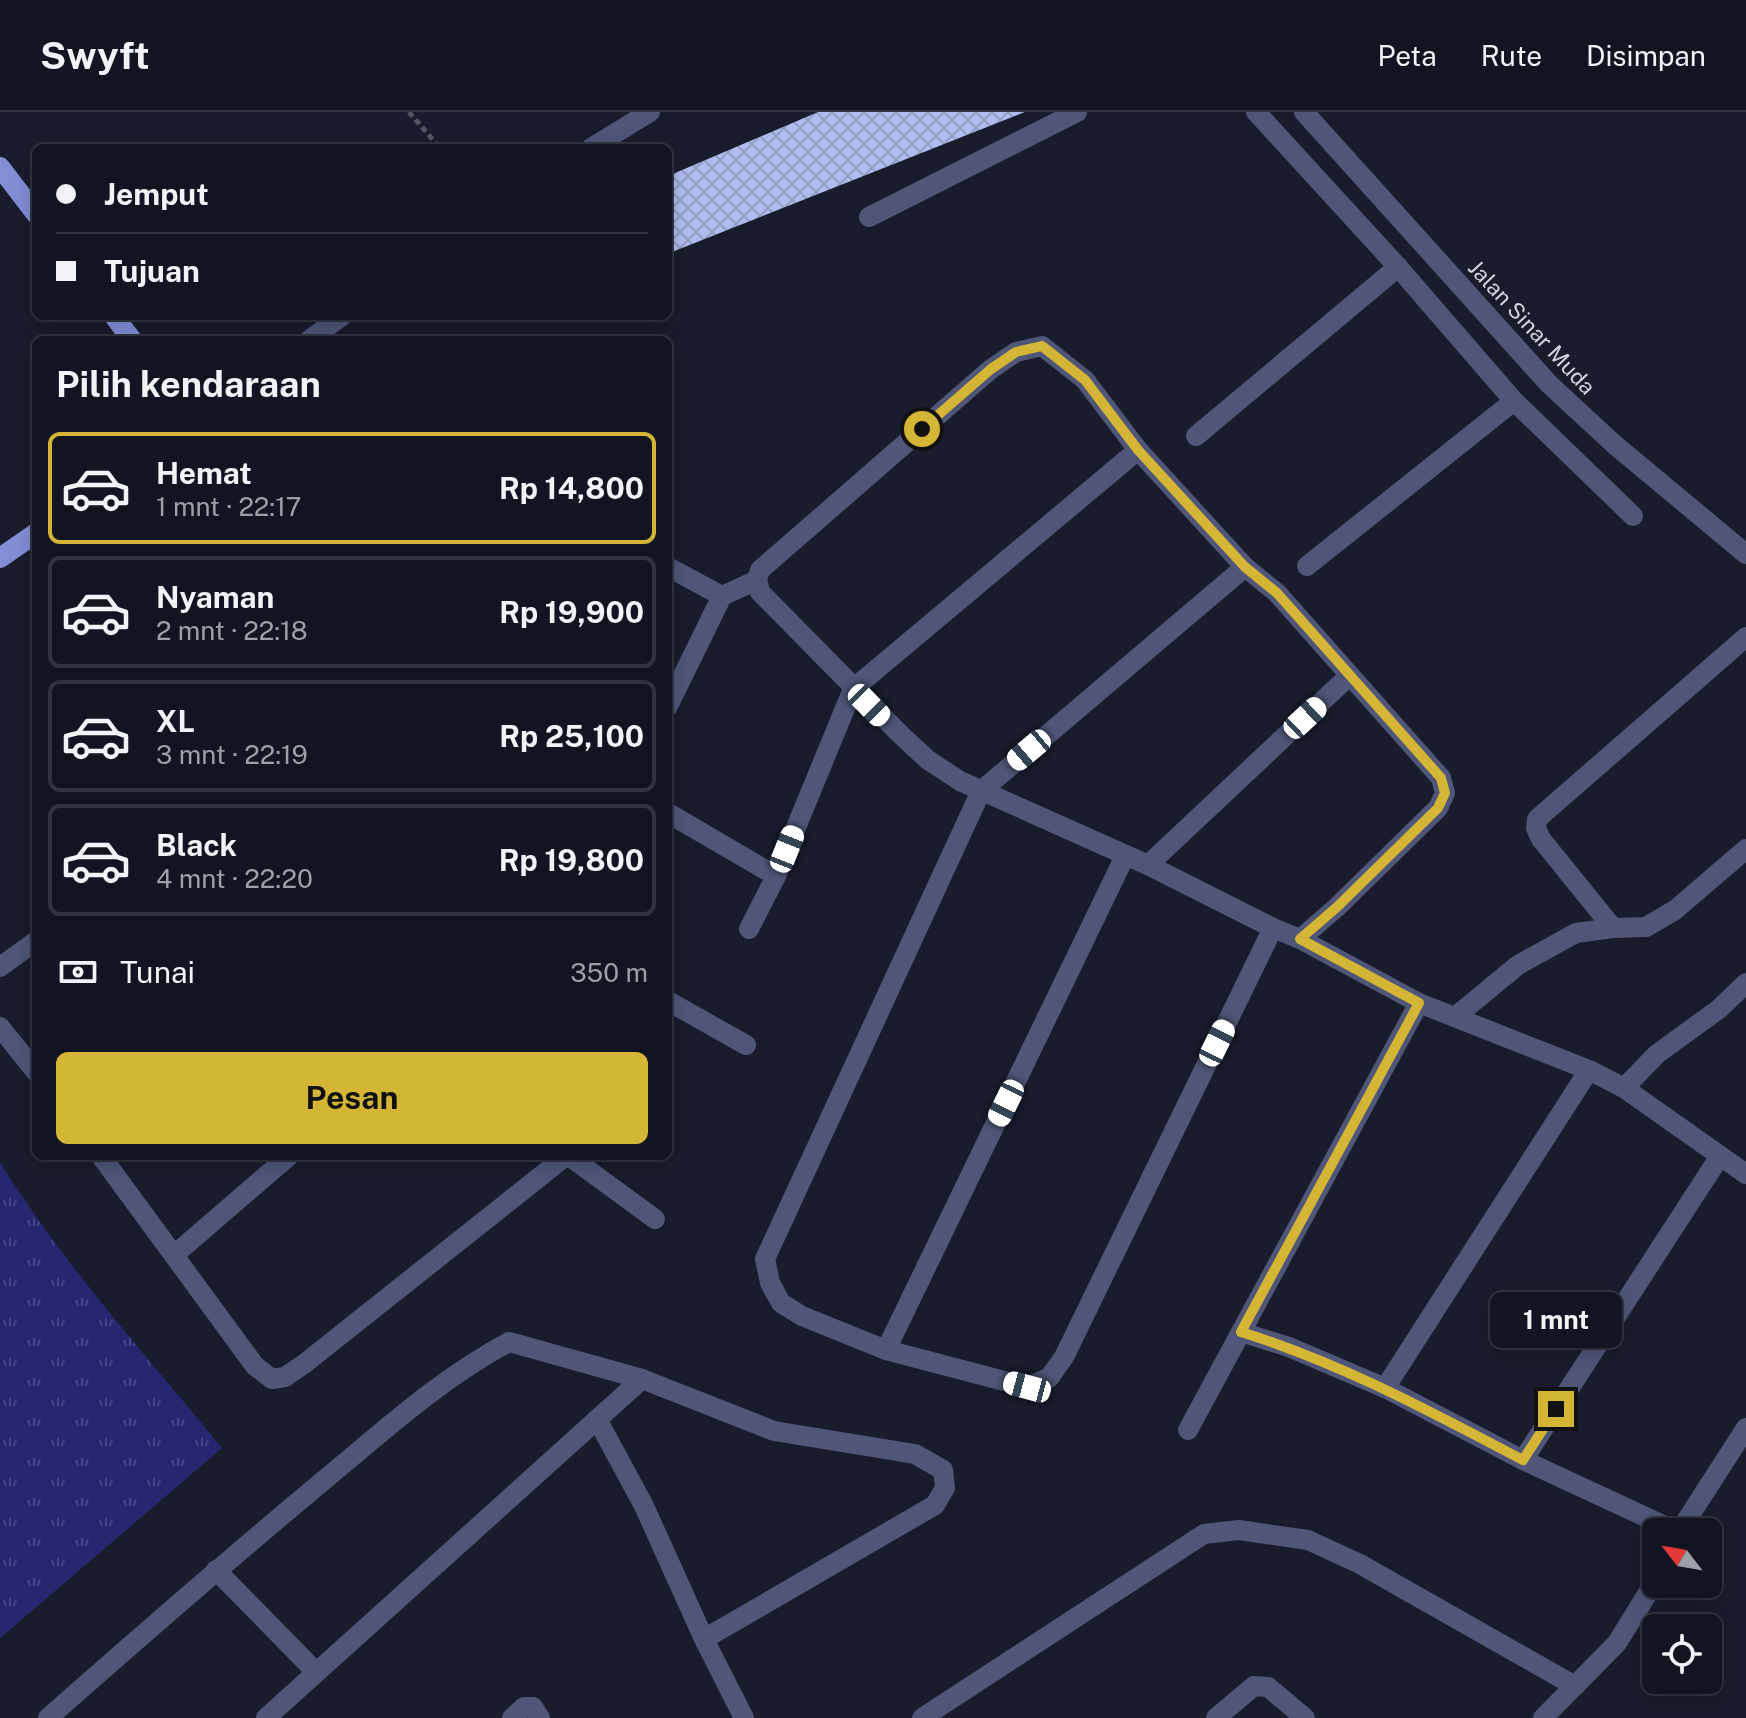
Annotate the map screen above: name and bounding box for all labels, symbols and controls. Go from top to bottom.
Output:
text: Swyft [40,33,150,78]
text: Peta [1378,39,1437,72]
text: Rute [1481,39,1542,72]
text: Disimpan [1586,39,1706,72]
text: Jemput [104,176,209,212]
text: Tujuan [104,253,200,289]
street label: Jalan Sinar Muda [1463,254,1601,400]
text: Pilih kendaraan [56,363,321,405]
route start [904,411,940,447]
icon: car [60,452,132,524]
text: Hemat [156,455,252,491]
text: Rp 14,800 [499,470,644,506]
text: 1 mnt · 22:17 [156,491,301,522]
icon: car [60,576,132,648]
text: Nyaman [156,579,274,615]
text: Rp 19,900 [499,594,644,630]
text: 2 mnt · 22:18 [156,615,308,646]
car [844,680,894,730]
car [1279,693,1331,743]
icon: car [60,700,132,772]
text: XL [156,703,195,739]
text: Rp 25,100 [499,718,644,754]
car [1003,725,1055,775]
text: 3 mnt · 22:19 [156,739,308,770]
car [767,822,807,876]
icon: car [60,824,132,896]
text: Black [156,827,237,863]
text: Rp 19,800 [499,842,644,878]
text: 4 mnt · 22:20 [156,863,313,894]
icon: cash [56,950,100,994]
text: Tunai [120,954,195,990]
text: 350 m [570,957,648,988]
car [1196,1016,1238,1070]
button: Pesan [56,1052,648,1144]
car [985,1076,1027,1130]
callout: 1 mnt [1490,1293,1622,1349]
text: 1 mnt [1523,1304,1589,1335]
car [1001,1369,1053,1405]
route end [1538,1391,1574,1427]
north arrow [1642,1518,1722,1598]
map controls [1642,1518,1722,1694]
button: locate [1642,1614,1722,1694]

